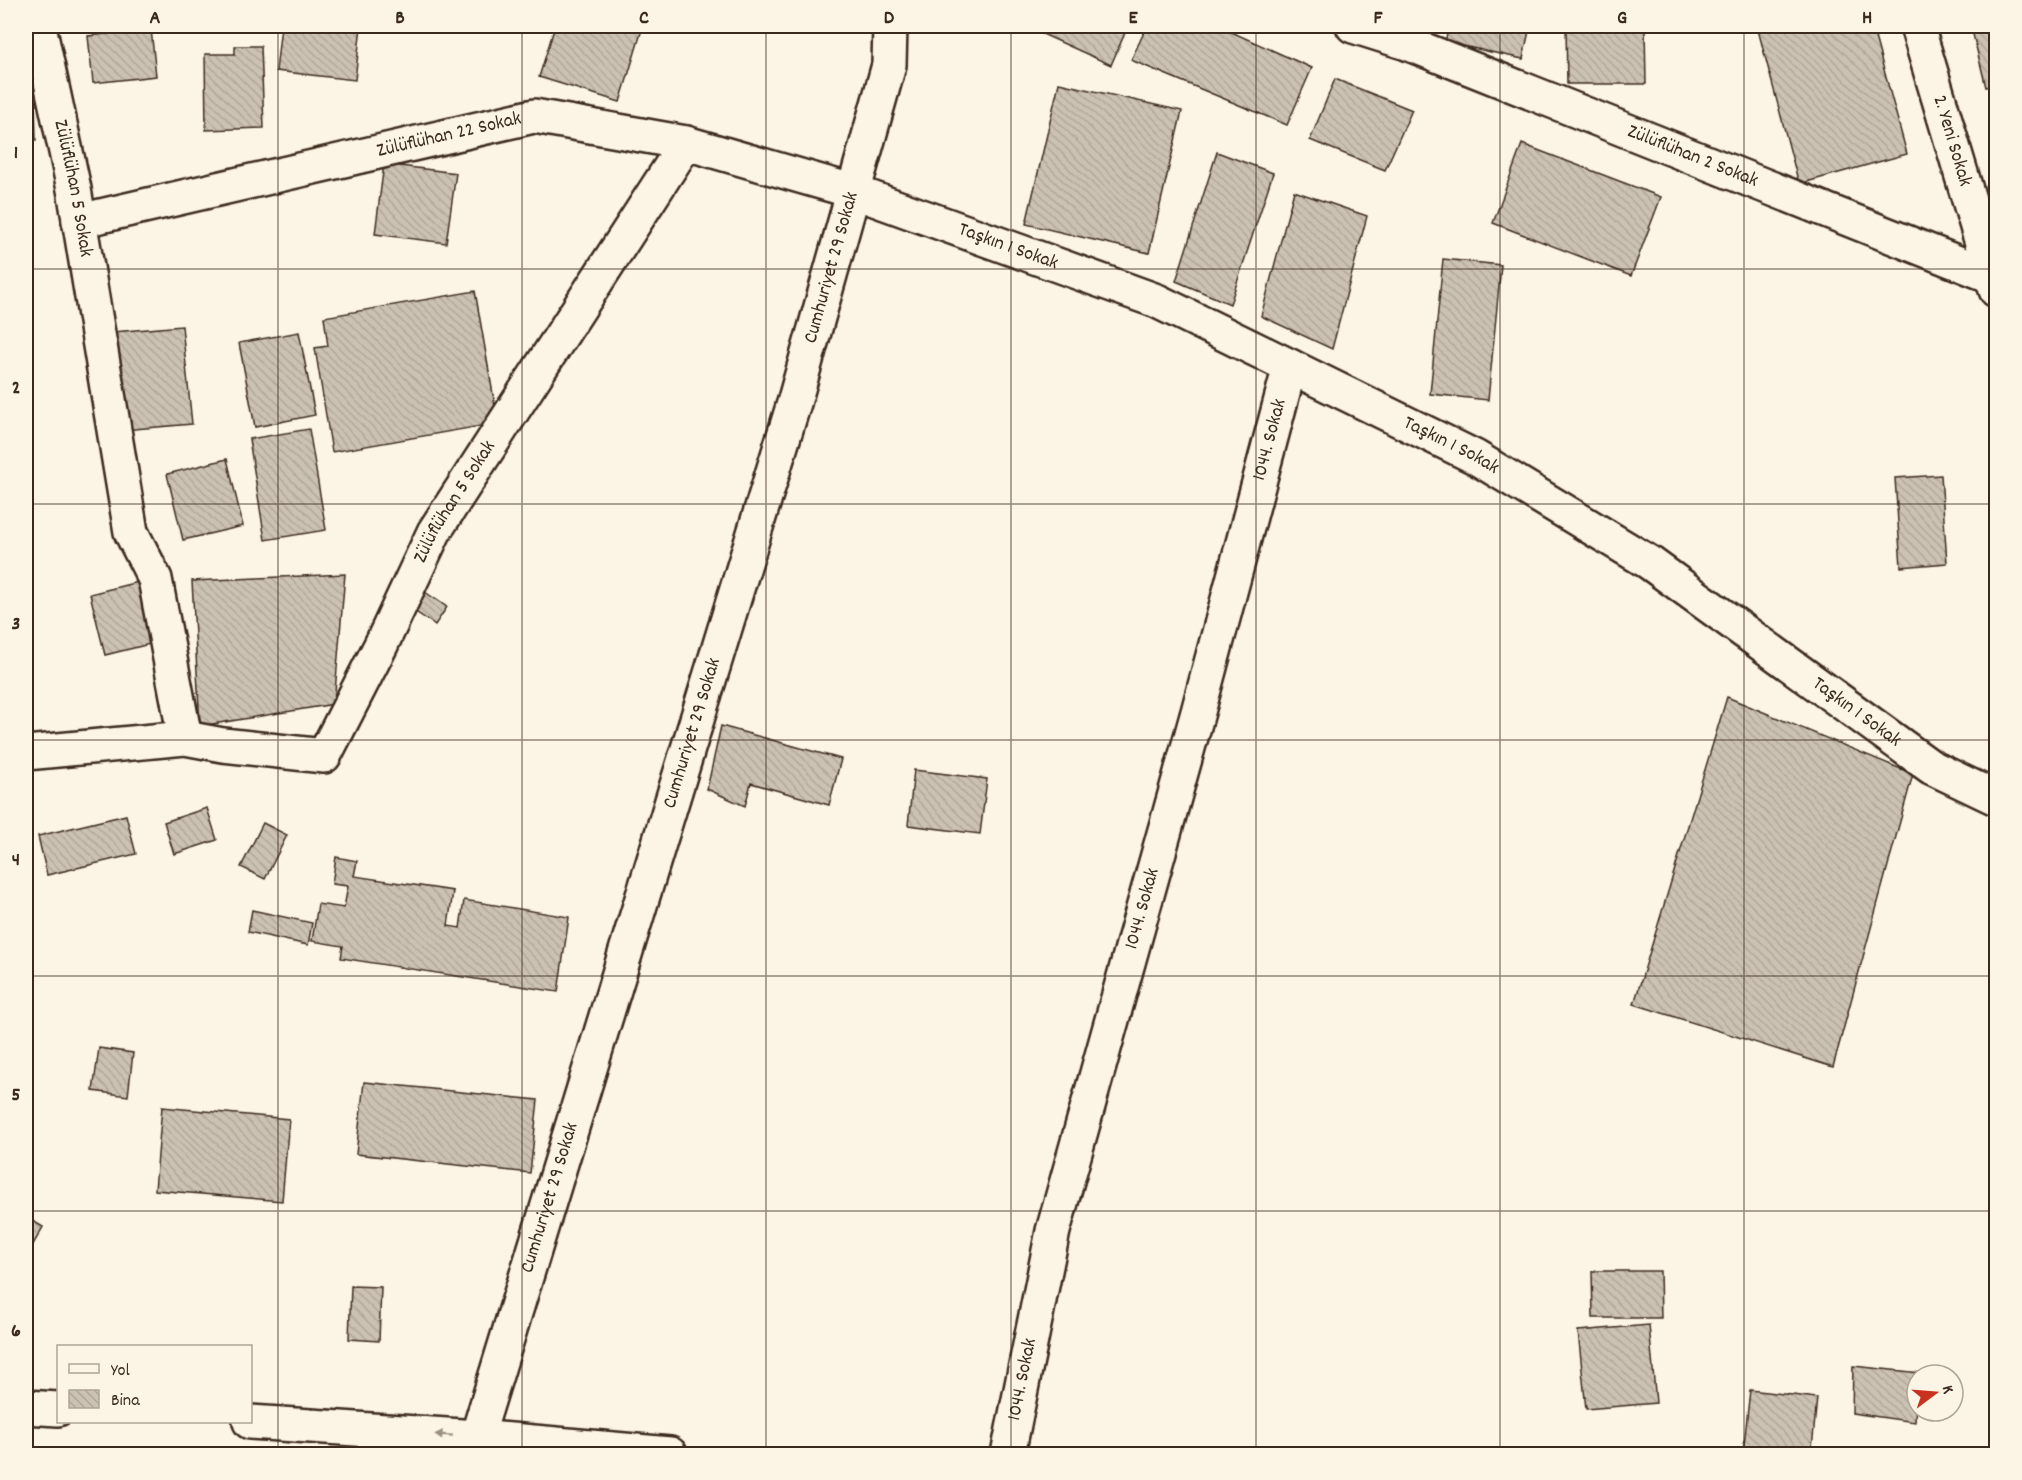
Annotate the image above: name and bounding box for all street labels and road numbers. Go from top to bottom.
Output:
street label: 2. Yeni Sokak [1925,92,1978,190]
street label: Zülüflühan 22 Sokak [374,105,524,166]
street label: Zülüflühan 5 Sokak [46,117,99,259]
street label: Zülüflühan 2 Sokak [1623,118,1762,196]
street label: Cumhuriyet 29 Sokak [797,189,867,347]
street label: Taşkın 1 Sokak [954,216,1062,278]
street label: 1044. Sokak [1246,396,1295,484]
street label: Taşkın 1 Sokak [1398,410,1504,482]
street label: Zülüflühan 5 Sokak [407,435,503,568]
street label: Cumhuriyet 29 Sokak [656,655,729,812]
street label: Taşkın 1 Sokak [1806,671,1907,755]
street label: 1044. Sokak [1118,865,1168,953]
street label: Cumhuriyet 29 Sokak [514,1119,587,1277]
street label: 1044. Sokak [1001,1336,1045,1423]

